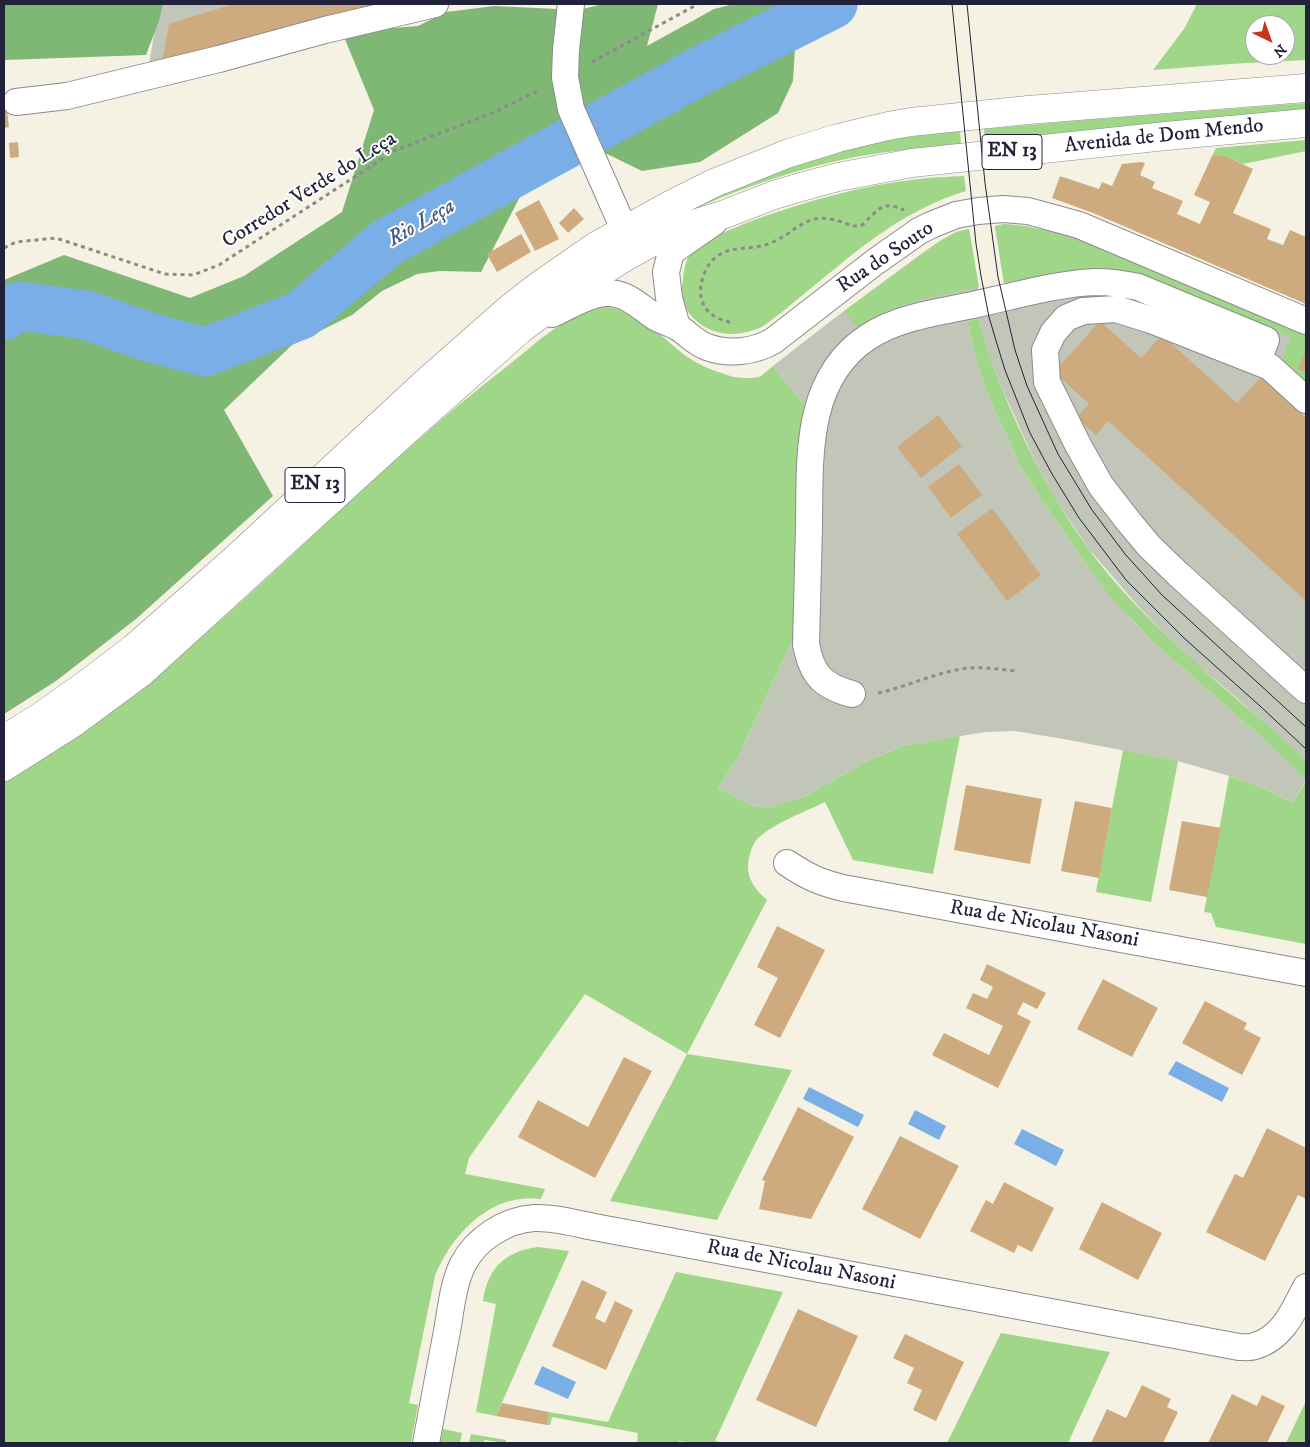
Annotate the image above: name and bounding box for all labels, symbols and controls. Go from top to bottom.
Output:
north arrow [1245,15,1295,65]
text: N [1269,40,1290,61]
street label: Avenida de Dom Mendo [1063,114,1265,160]
street label: Corredor Verde do Leça [218,127,402,255]
road number: EN 13 [982,134,1042,170]
water label: Rio Leça [384,194,460,254]
street label: Rua do Souto [833,217,939,299]
road number: EN 13 [285,468,345,502]
street label: Rua de Nicolau Nasoni [947,896,1141,954]
street label: Rua de Nicolau Nasoni [705,1235,897,1297]

